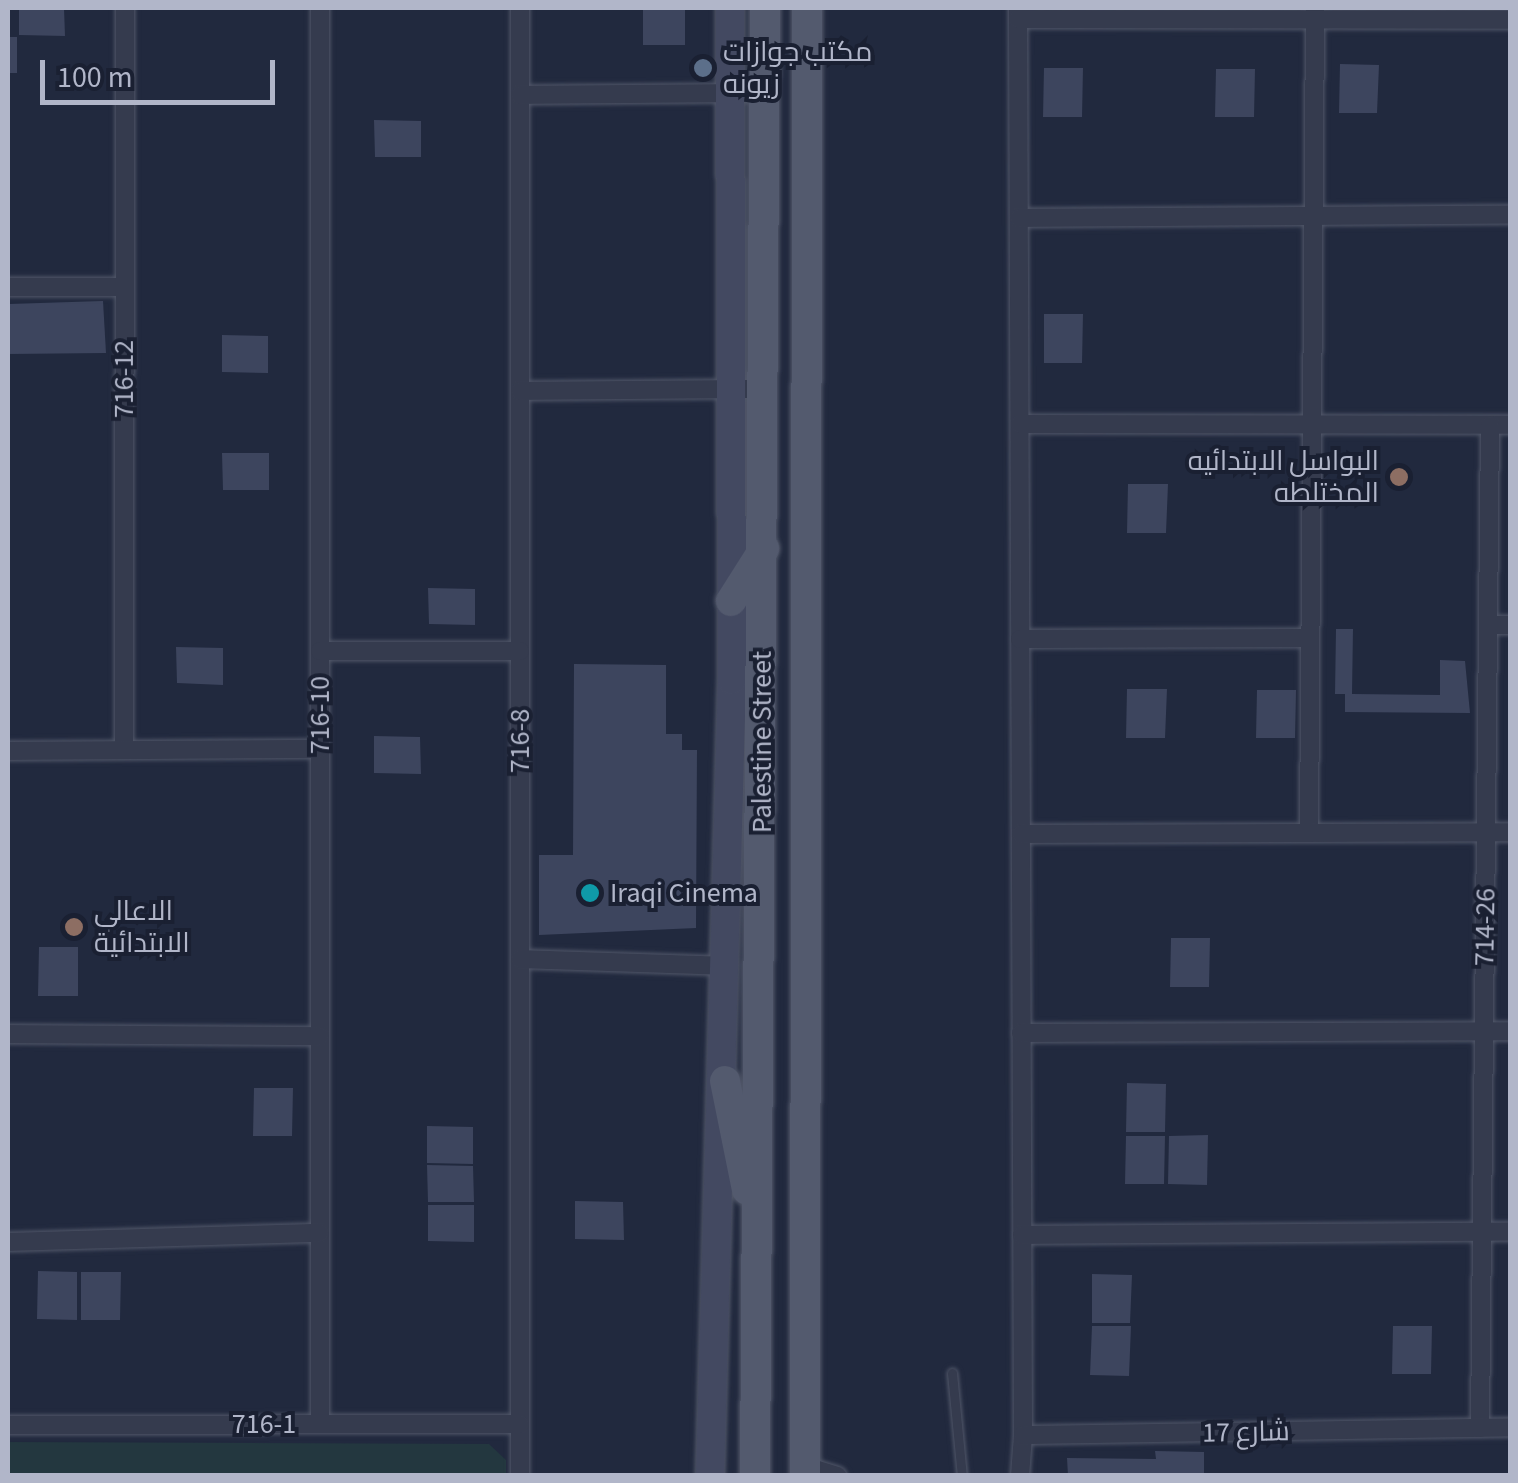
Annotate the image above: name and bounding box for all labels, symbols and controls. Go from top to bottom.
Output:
place label: مكتب جوازات زيونه [723,35,872,101]
scale bar [45,40,280,102]
text: 100 m [57,56,133,99]
marker: مكتب جوازات زيونه [692,57,714,79]
street label: 716-12 [107,340,141,418]
place label: البواسل الابتدائيه المختلطه [1188,444,1379,510]
marker: البواسل الابتدائيه المختلطه [1388,466,1410,488]
street label: Palestine Street [745,651,779,833]
street label: 716-10 [303,676,337,754]
street label: 716-8 [503,709,537,773]
place label: Iraqi Cinema [610,876,758,910]
marker: Iraqi Cinema [579,882,601,904]
street label: 714-26 [1468,888,1502,966]
place label: الاعالي الابتدائية [94,894,190,960]
marker: الاعالي الابتدائية [63,916,85,938]
street label: 716-1 [232,1407,296,1441]
street label: شارع 17 [1202,1414,1290,1450]

